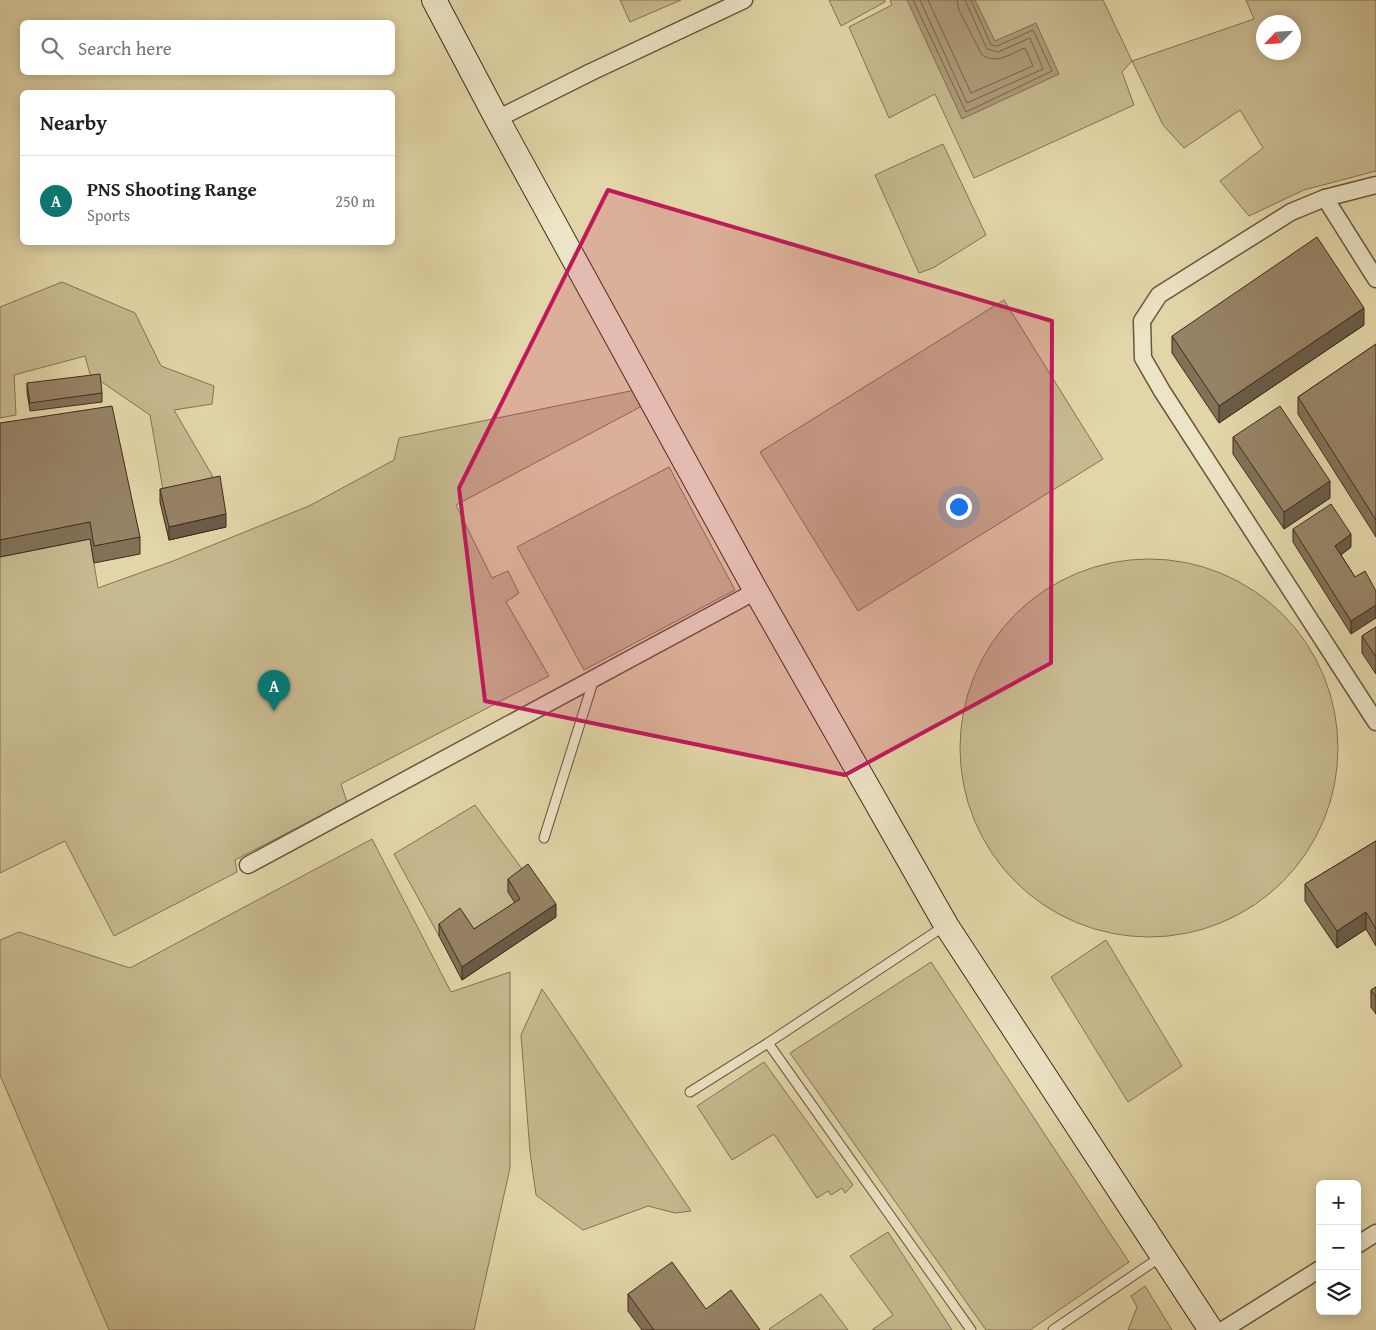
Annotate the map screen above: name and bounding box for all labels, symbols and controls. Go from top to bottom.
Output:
north arrow [1256,15,1301,60]
search box [20,20,395,75]
icon: search [38,34,66,62]
text: Search here [78,34,172,62]
text: Nearby [40,107,107,138]
text: PNS Shooting Range [87,175,257,203]
text: A [51,189,61,213]
text: 250 m [335,189,375,213]
text: Sports [87,203,130,227]
your location [946,494,972,520]
pin: A [258,670,290,711]
map controls [1316,1180,1361,1315]
button: + [1316,1180,1361,1225]
button: − [1316,1225,1361,1270]
button: layers [1316,1270,1361,1315]

